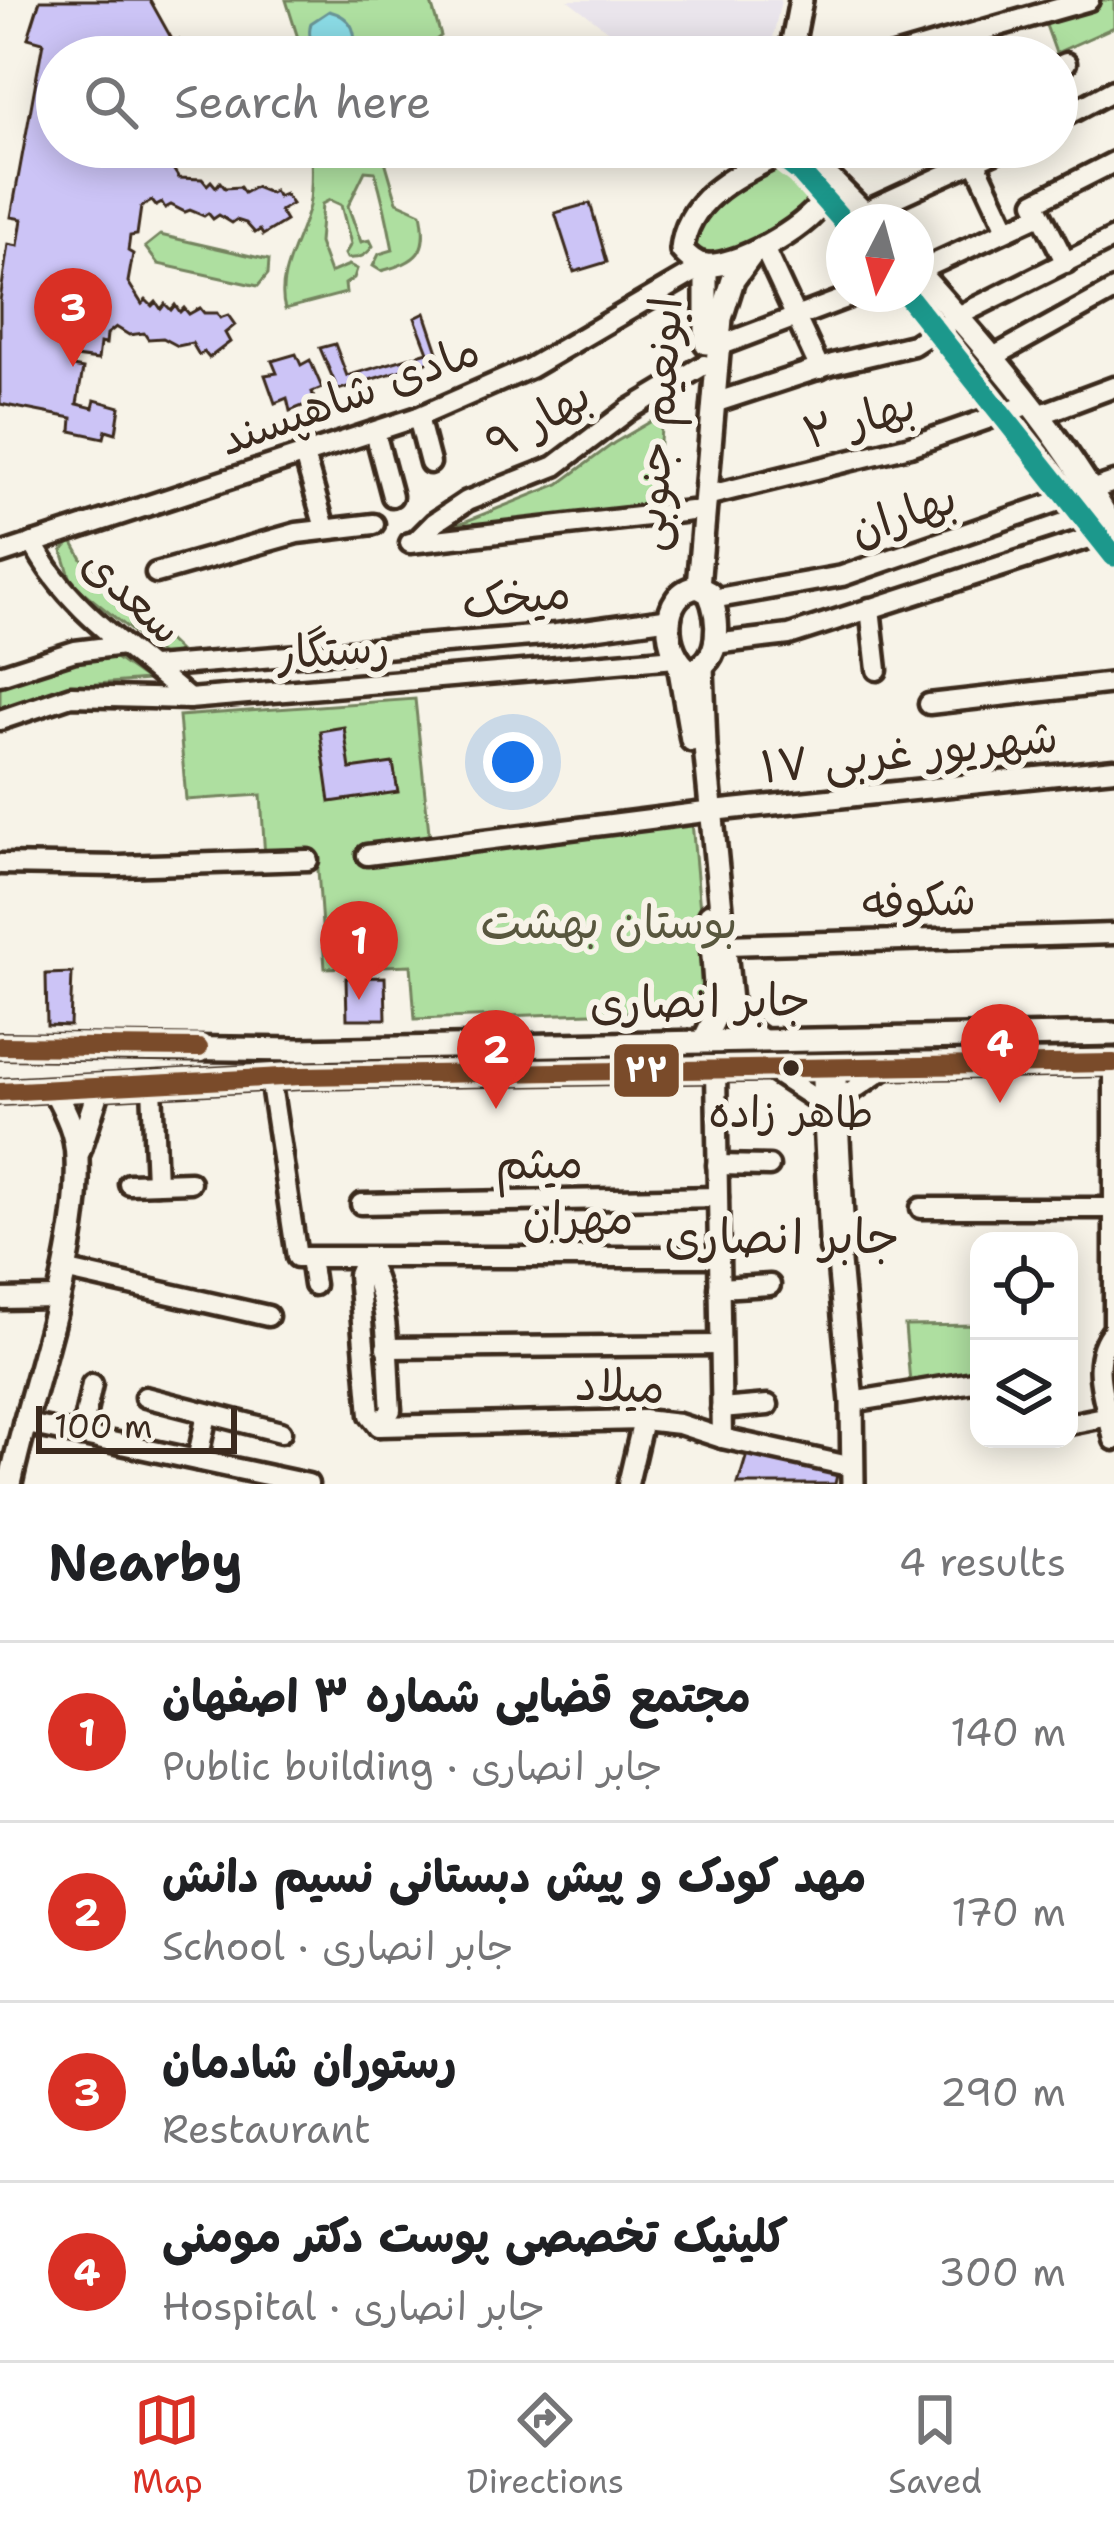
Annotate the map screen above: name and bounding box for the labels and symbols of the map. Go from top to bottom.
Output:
north arrow [826,204,934,312]
pin: 3 [34,268,112,367]
street label: ابونعیم جنوبی [618,295,702,553]
street label: مادی شاهپسند [211,319,487,469]
street label: بهار ۹ [475,364,601,474]
street label: بهار ۲ [796,373,922,463]
street label: بهاران [842,467,964,559]
street label: سعدی [70,533,196,657]
street label: میخک [459,561,573,633]
street label: رستگار [274,615,391,683]
street label: ۱۷ شهریور غربی [757,706,1061,796]
your location [483,732,543,792]
street label: شکوفه [861,868,977,932]
park label: بوستان بهشت [481,892,737,952]
pin: 1 [320,901,398,1000]
street label: جابر انصاری [589,969,811,1033]
pin: 4 [961,1004,1039,1103]
pin: 2 [457,1010,535,1109]
line badge: ۲۲ [612,1042,681,1099]
text: ۲۲ [625,1048,669,1093]
marker: طاهر زاده [780,1057,802,1079]
place label: طاهر زاده [708,1084,874,1140]
street label: میثم [495,1131,583,1199]
street label: مهران [523,1188,633,1248]
district label: جابر انصاری [664,1204,900,1268]
street label: میلاد [574,1353,666,1417]
scale bar [36,1400,237,1453]

